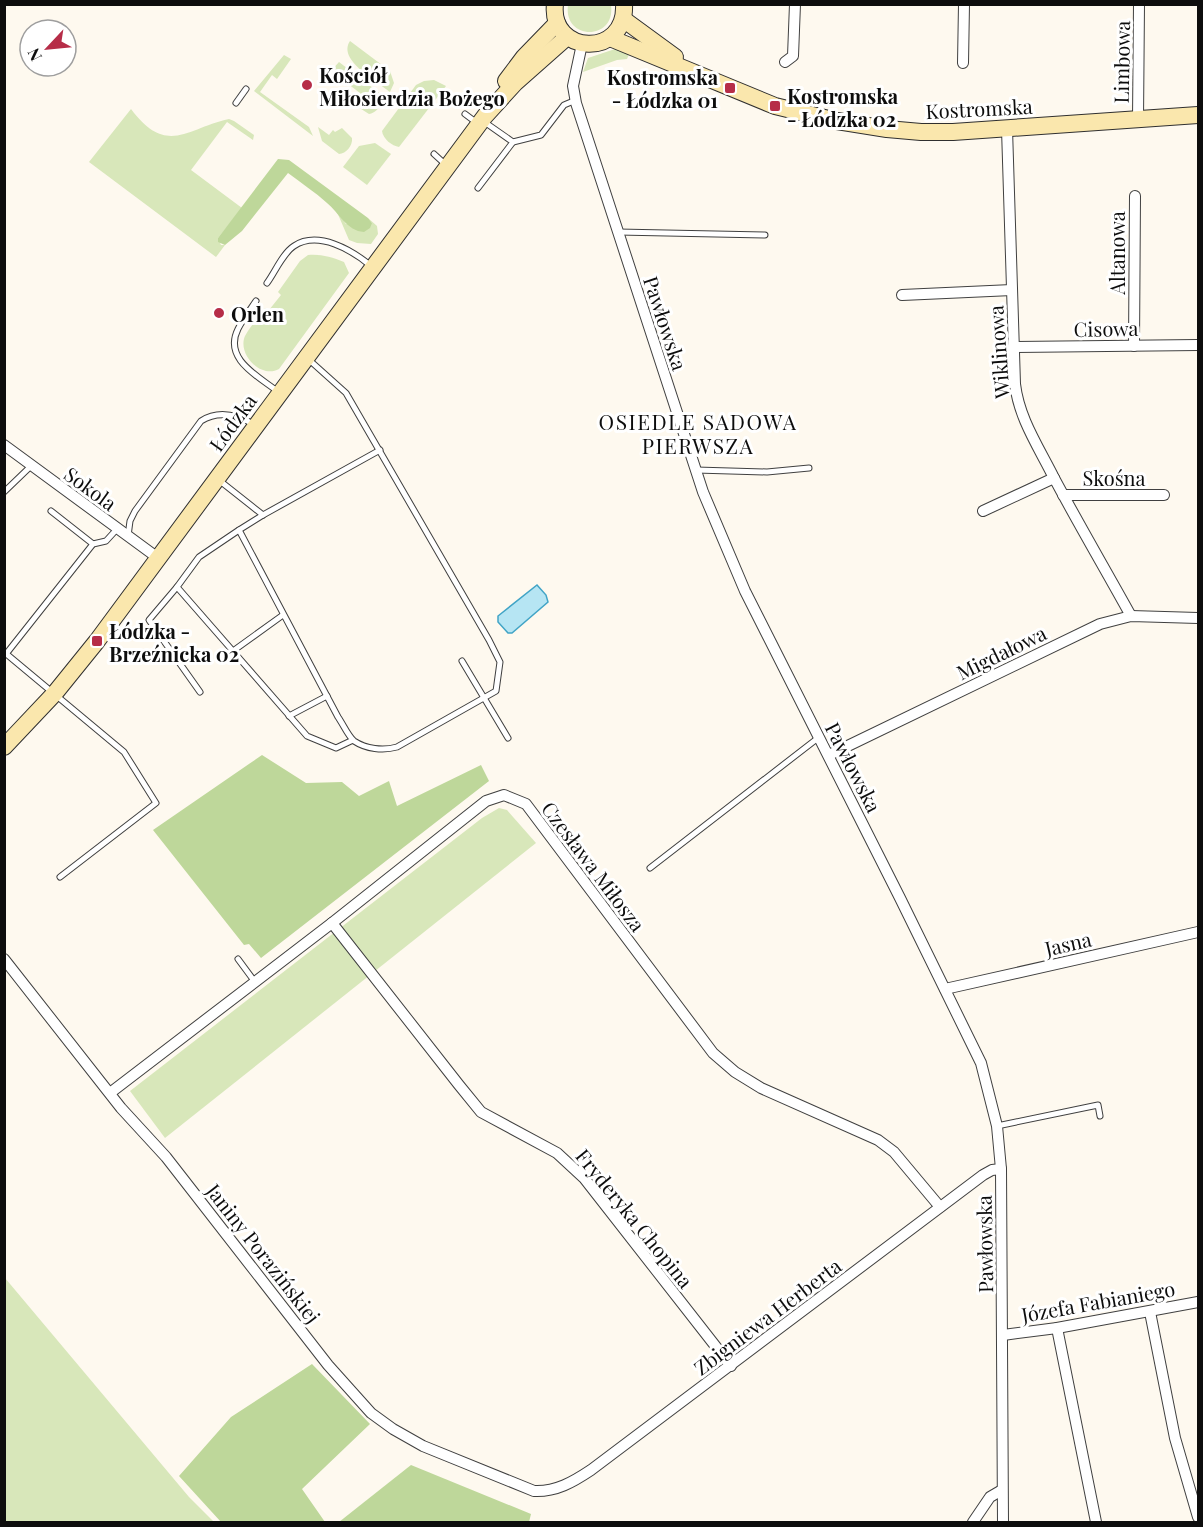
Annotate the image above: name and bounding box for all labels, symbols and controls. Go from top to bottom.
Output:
north arrow [18,18,78,78]
street label: Limbowa [1107,20,1135,104]
text: N [22,45,46,65]
place label: Kościół Miłosierdzia Bożego [319,61,505,111]
place label: Kostromska - Łódzka 01 [607,63,719,113]
marker: Kościół Miłosierdzia Bożego [300,78,314,92]
marker: Kostromska - Łódzka 01 [723,81,737,95]
place label: Kostromska - Łódzka 02 [787,82,899,132]
street label: Kostromska [925,92,1033,124]
marker: Kostromska - Łódzka 02 [768,99,782,113]
street label: Altanowa [1103,211,1130,296]
street label: Pawłowska [638,272,694,374]
place label: Orlen [231,300,285,327]
street label: Wiklinowa [981,304,1015,401]
marker: Orlen [212,306,226,320]
street label: Cisowa [1073,314,1139,342]
street label: Łódzka [202,388,262,456]
district label: OSIEDLE SADOWA PIERWSZA [599,407,797,459]
street label: Sokola [59,460,123,516]
street label: Skośna [1082,464,1146,491]
place label: Łódzka - Brzeźnicka 02 [109,617,239,667]
street label: Migdałowa [952,619,1050,685]
marker: Łódzka - Brzeźnicka 02 [90,634,104,648]
street label: Pawłowska [820,717,888,817]
street label: Czesława Miłosza [536,796,652,936]
street label: Jasna [1041,925,1094,962]
street label: Fryderyka Chopina [570,1143,700,1293]
street label: Janiny Porazińskiej [200,1177,327,1328]
street label: Pawłowska [970,1195,998,1293]
street label: Zbigniewa Herberta [688,1252,846,1380]
street label: Józefa Fabianiego [1018,1274,1177,1328]

